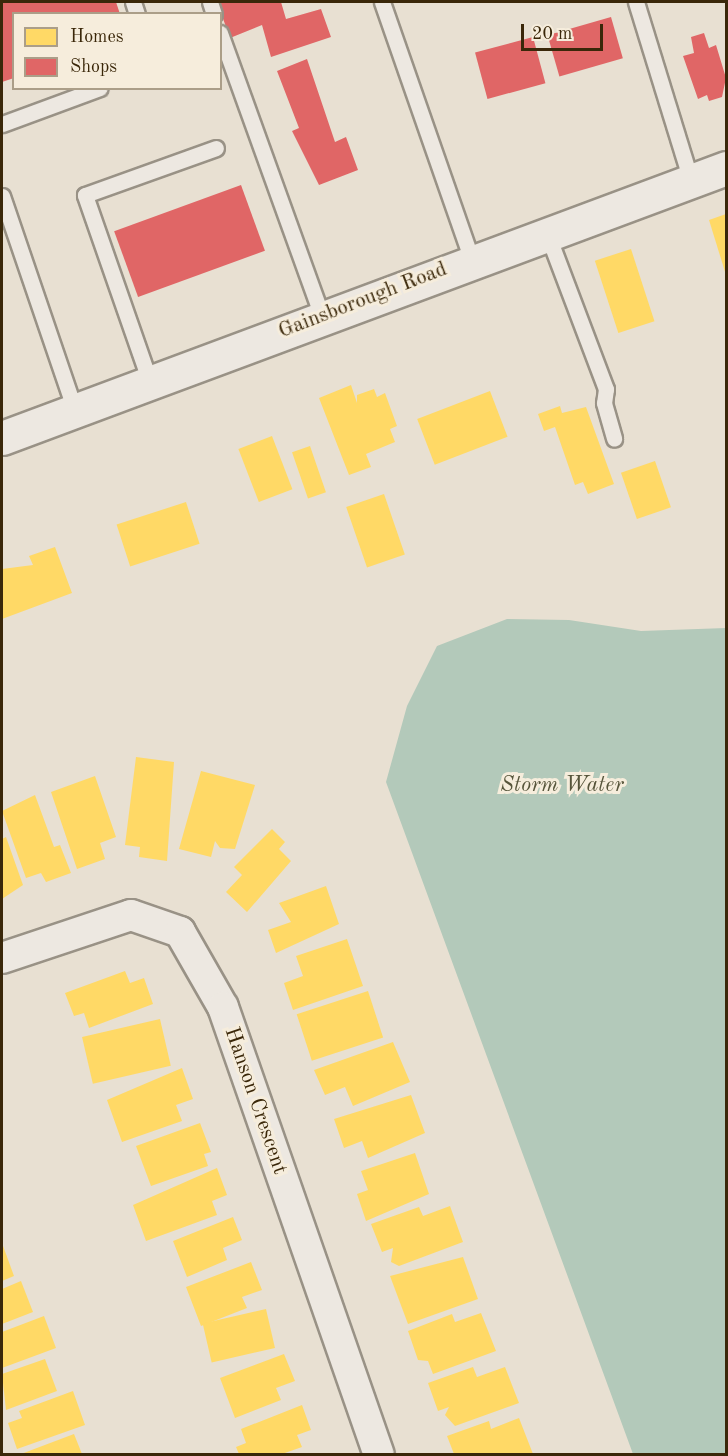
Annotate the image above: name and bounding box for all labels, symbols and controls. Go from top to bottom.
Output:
legend [12,12,222,90]
scale bar [524,12,606,50]
text: 20 m [532,25,572,43]
text: Homes [70,28,124,46]
text: Shops [70,58,117,76]
street label: Gainsborough Road [275,257,451,345]
water label: Storm Water [500,773,624,799]
street label: Hanson Crescent [218,1024,292,1178]

